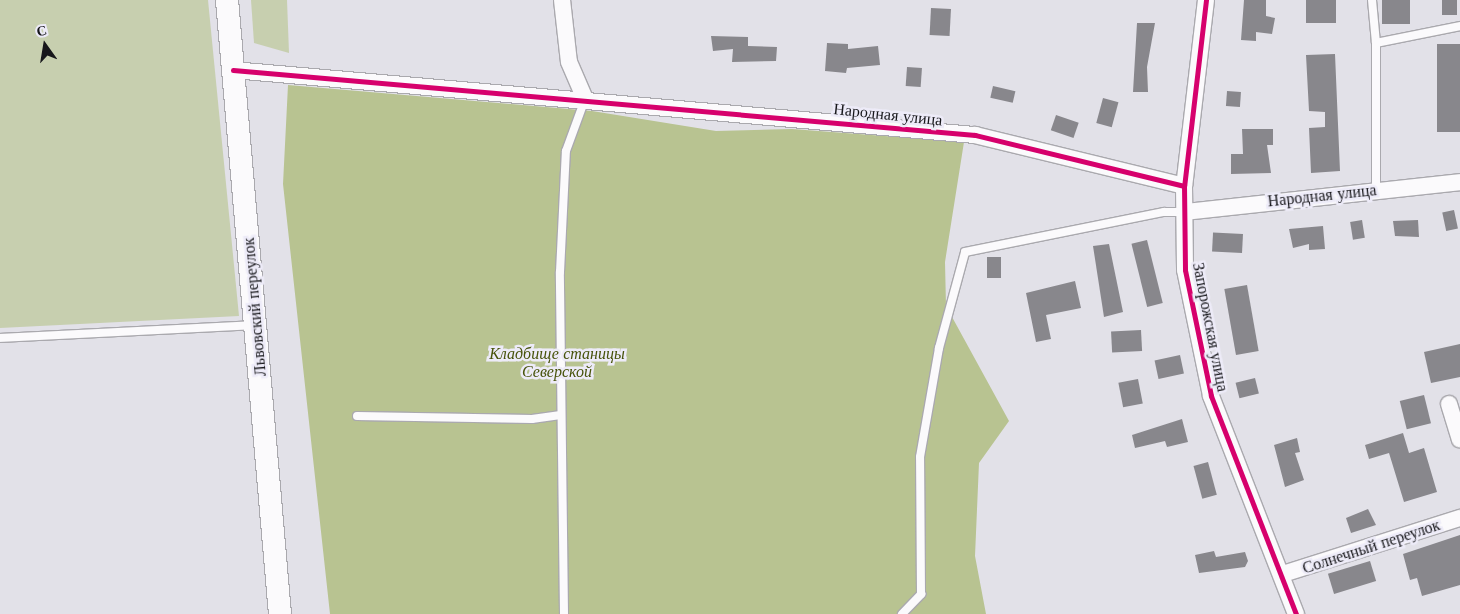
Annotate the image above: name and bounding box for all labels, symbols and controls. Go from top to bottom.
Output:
north arrow [20,20,70,70]
text: С [35,20,49,40]
street label: Народная улица [833,99,943,129]
street label: Народная улица [1267,180,1377,210]
street label: Львовский переулок [238,237,270,377]
street label: Запорожская улица [1189,261,1233,393]
park label: Кладбище станицы Северской [489,343,625,381]
street label: Солнечный переулок [1300,515,1442,577]

